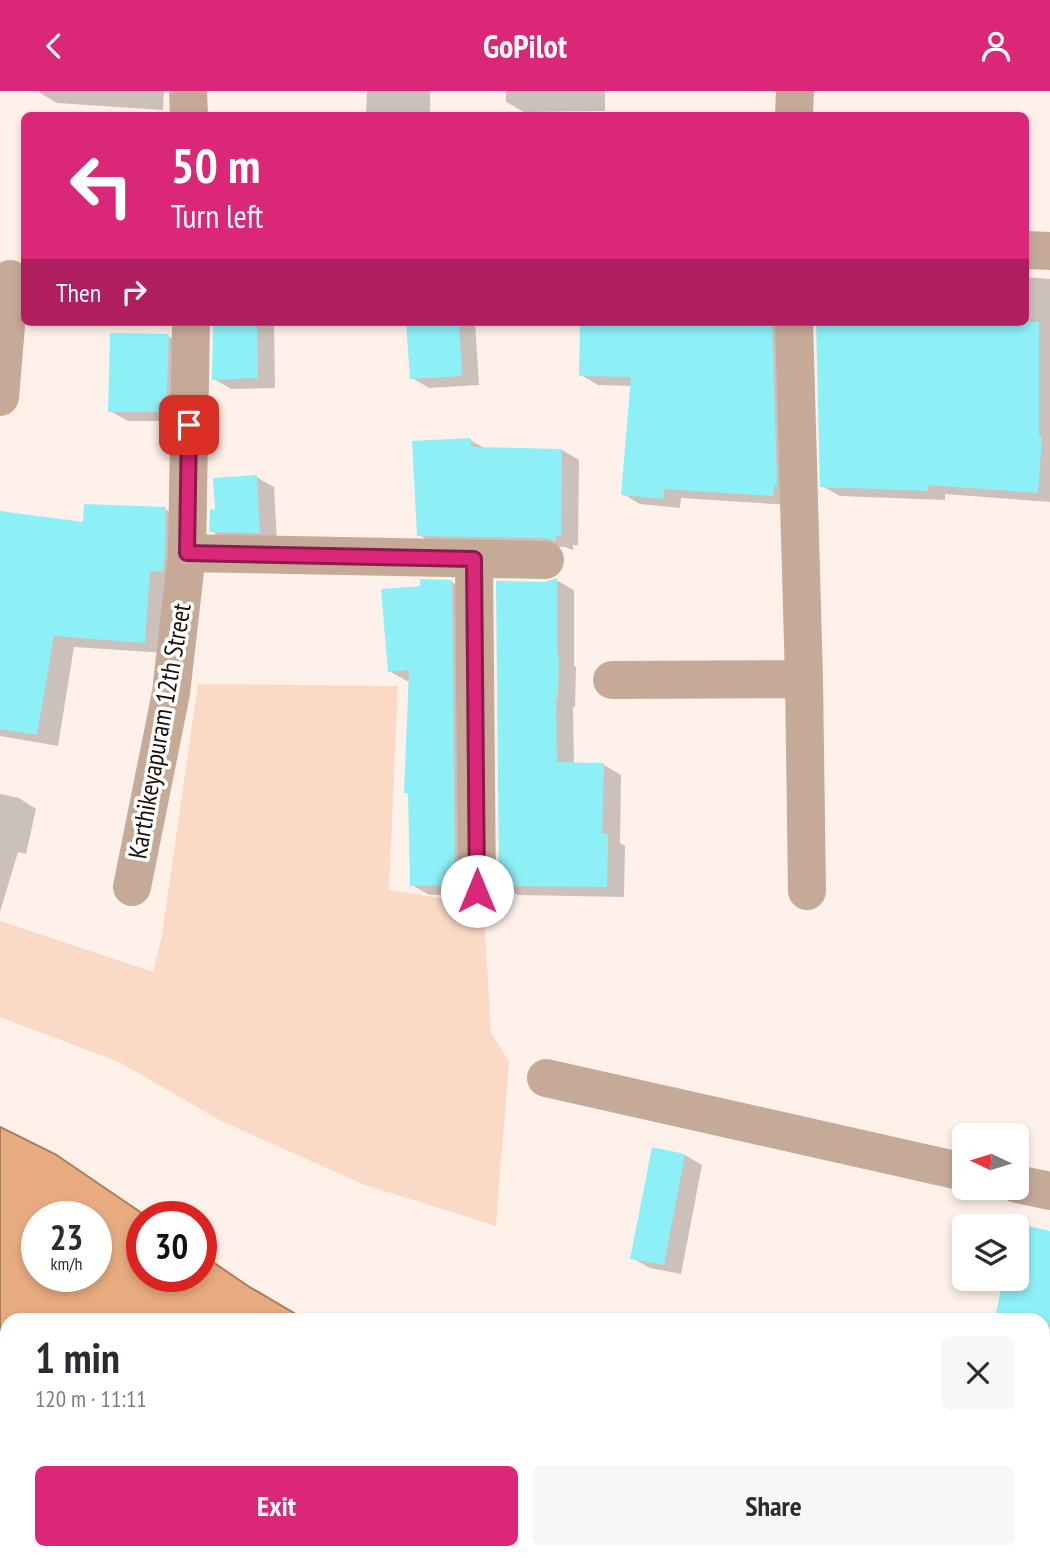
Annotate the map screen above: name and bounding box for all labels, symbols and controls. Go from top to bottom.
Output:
text: GoPilot [483,25,567,67]
icon: back [35,27,73,65]
icon: person [977,27,1015,65]
text: 50 m [171,133,260,197]
icon: left [56,140,147,231]
text: Turn left [171,195,263,237]
icon: right [115,273,153,311]
text: Then [56,276,101,309]
pin [159,395,219,455]
icon: arrive [170,406,208,444]
street label: Karthikeyapuram 12th Street [120,601,198,861]
position arrow [440,854,514,928]
north arrow [952,1123,1029,1201]
map controls [952,1123,1029,1291]
speed limit sign: 30 [126,1201,217,1292]
text: 23 [50,1214,83,1260]
button: layers [952,1214,1029,1291]
text: km/h [51,1252,82,1275]
text: 1 min [35,1330,120,1385]
button: close [941,1336,1015,1410]
text: 120 m · 11:11 [35,1384,147,1413]
button: Exit [35,1466,518,1546]
button: Share [532,1466,1015,1546]

